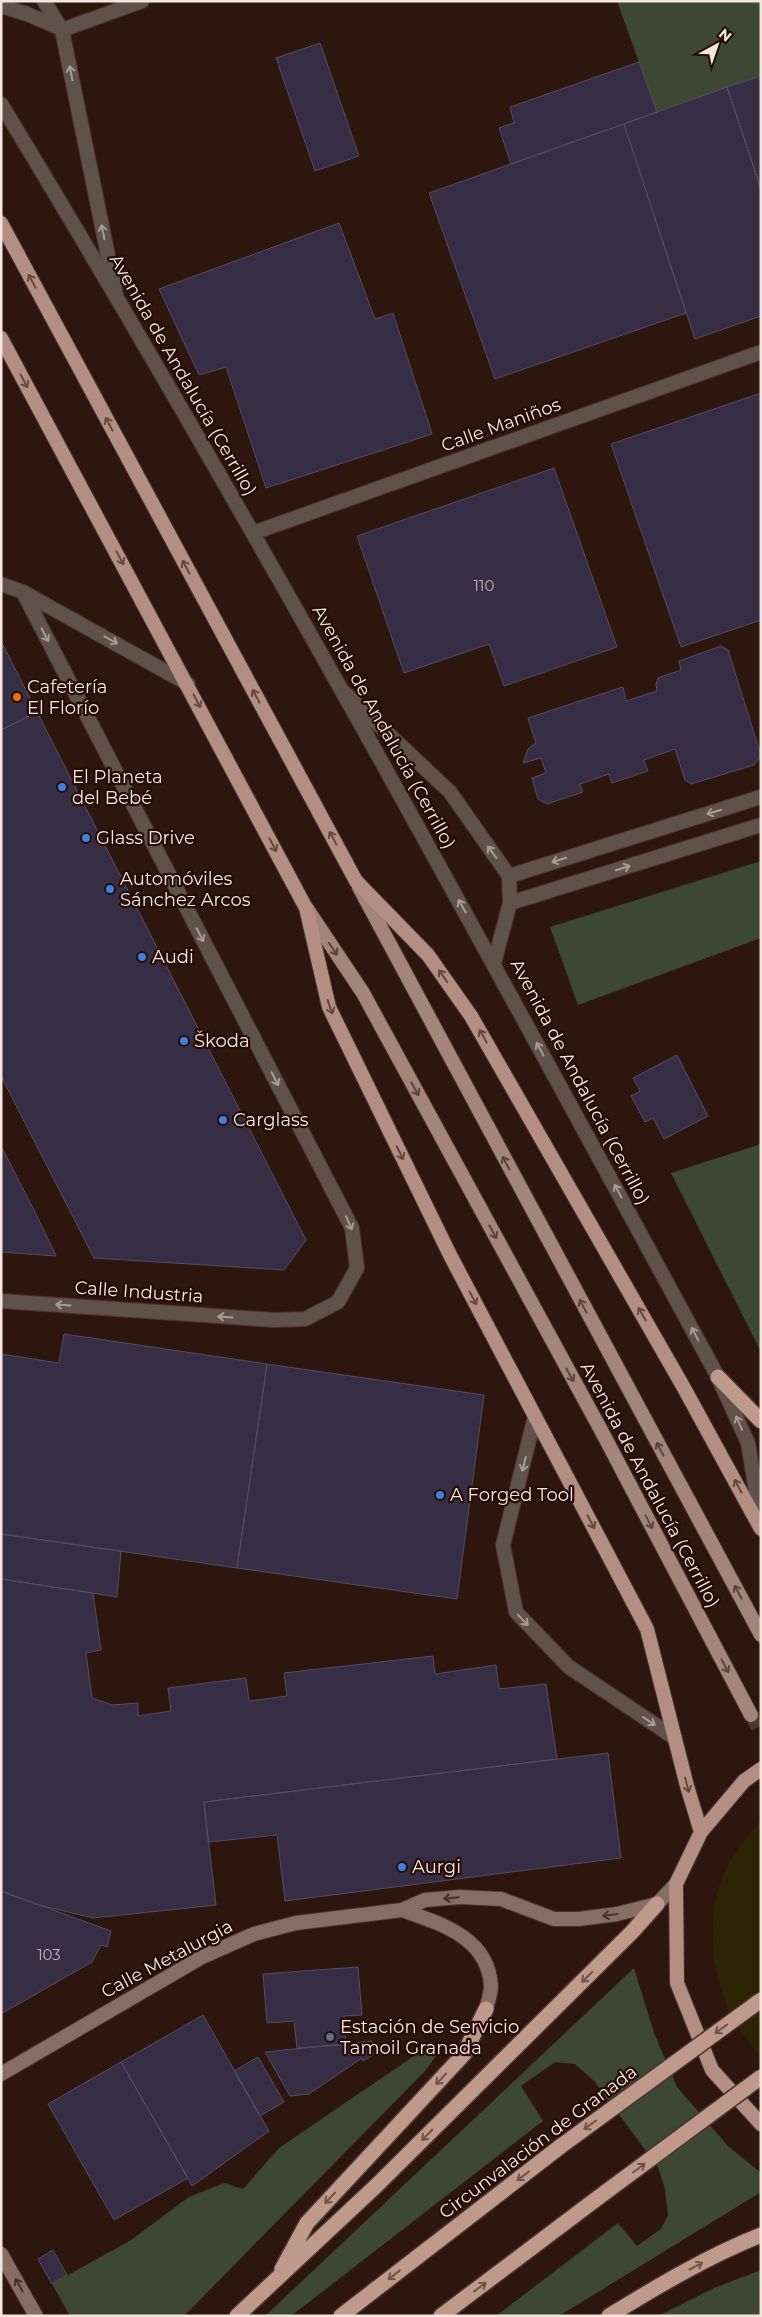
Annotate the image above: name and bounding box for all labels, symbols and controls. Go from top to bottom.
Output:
north arrow [692,20,742,70]
text: N [715,25,735,46]
one-way arrow [66,65,76,81]
one-way arrow [98,225,107,241]
street label: Avenida de Andalucía (Cerrillo) [105,250,261,500]
one-way arrow [27,274,37,289]
one-way arrow [19,373,29,388]
street label: Calle Maniños [438,393,564,457]
one-way arrow [104,417,114,432]
one-way arrow [115,551,125,566]
one-way arrow [181,560,191,575]
house number: 110 [474,576,494,595]
street label: Avenida de Andalucía (Cerrillo) [308,601,460,853]
one-way arrow [41,627,50,642]
one-way arrow [104,636,118,646]
place label: Cafetería El Florío [27,676,107,719]
one-way arrow [251,688,261,703]
marker: Cafetería El Florío [11,691,23,703]
one-way arrow [192,694,202,709]
place label: El Planeta del Bebé [72,766,163,809]
marker: El Planeta del Bebé [56,781,68,793]
one-way arrow [707,807,723,817]
place label: Glass Drive [96,827,195,849]
one-way arrow [328,831,338,846]
marker: Glass Drive [80,832,92,844]
one-way arrow [269,837,278,852]
one-way arrow [487,846,498,859]
one-way arrow [551,856,567,866]
one-way arrow [615,862,631,872]
place label: Automóviles Sánchez Arcos [120,868,251,911]
marker: Automóviles Sánchez Arcos [104,883,116,895]
one-way arrow [457,899,466,914]
one-way arrow [195,927,205,942]
one-way arrow [328,942,338,956]
place label: Audi [152,946,194,968]
marker: Audi [136,951,148,963]
street label: Avenida de Andalucía (Cerrillo) [506,955,654,1209]
one-way arrow [438,969,448,983]
one-way arrow [326,999,335,1014]
one-way arrow [478,1028,488,1043]
place label: Škoda [194,1030,250,1052]
marker: Škoda [178,1035,190,1047]
one-way arrow [535,1041,545,1056]
one-way arrow [271,1071,280,1086]
one-way arrow [410,1082,420,1097]
place label: Carglass [233,1109,309,1131]
marker: Carglass [217,1114,229,1126]
one-way arrow [396,1145,405,1160]
one-way arrow [501,1156,511,1171]
one-way arrow [613,1184,623,1199]
one-way arrow [345,1215,354,1230]
one-way arrow [488,1224,498,1239]
street label: Calle Industria [74,1277,204,1307]
one-way arrow [468,1291,478,1306]
one-way arrow [578,1299,588,1314]
one-way arrow [55,1300,71,1310]
one-way arrow [636,1307,646,1321]
one-way arrow [217,1312,233,1321]
one-way arrow [690,1327,700,1342]
street label: Avenida de Andalucía (Cerrillo) [576,1358,724,1612]
one-way arrow [565,1367,575,1382]
one-way arrow [734,1416,744,1431]
one-way arrow [655,1443,665,1457]
one-way arrow [518,1455,528,1471]
one-way arrow [732,1480,742,1494]
place label: A Forged Tool [450,1484,574,1506]
marker: A Forged Tool [434,1489,446,1501]
one-way arrow [586,1514,596,1529]
one-way arrow [645,1514,654,1529]
one-way arrow [732,1586,742,1600]
one-way arrow [516,1613,528,1625]
one-way arrow [721,1658,730,1673]
one-way arrow [642,1715,656,1726]
one-way arrow [682,1777,692,1793]
place label: Aurgi [412,1856,461,1878]
marker: Aurgi [396,1861,408,1873]
one-way arrow [443,1893,459,1903]
one-way arrow [602,1910,618,1920]
street label: Calle Metalurgia [97,1915,237,2003]
house number: 103 [37,1945,61,1964]
one-way arrow [581,1971,593,1983]
place label: Estación de Servicio Tamoil Granada [340,2016,519,2059]
one-way arrow [714,2024,728,2034]
marker: Estación de Servicio Tamoil Granada [324,2031,336,2043]
street label: Circunvalación de Granada [435,2060,641,2224]
one-way arrow [435,2072,447,2085]
one-way arrow [583,2120,597,2130]
one-way arrow [421,2129,433,2141]
one-way arrow [632,2163,646,2173]
one-way arrow [517,2170,530,2181]
one-way arrow [324,2191,336,2204]
one-way arrow [689,2261,704,2271]
one-way arrow [388,2269,401,2280]
one-way arrow [13,2278,23,2292]
one-way arrow [473,2281,486,2292]

